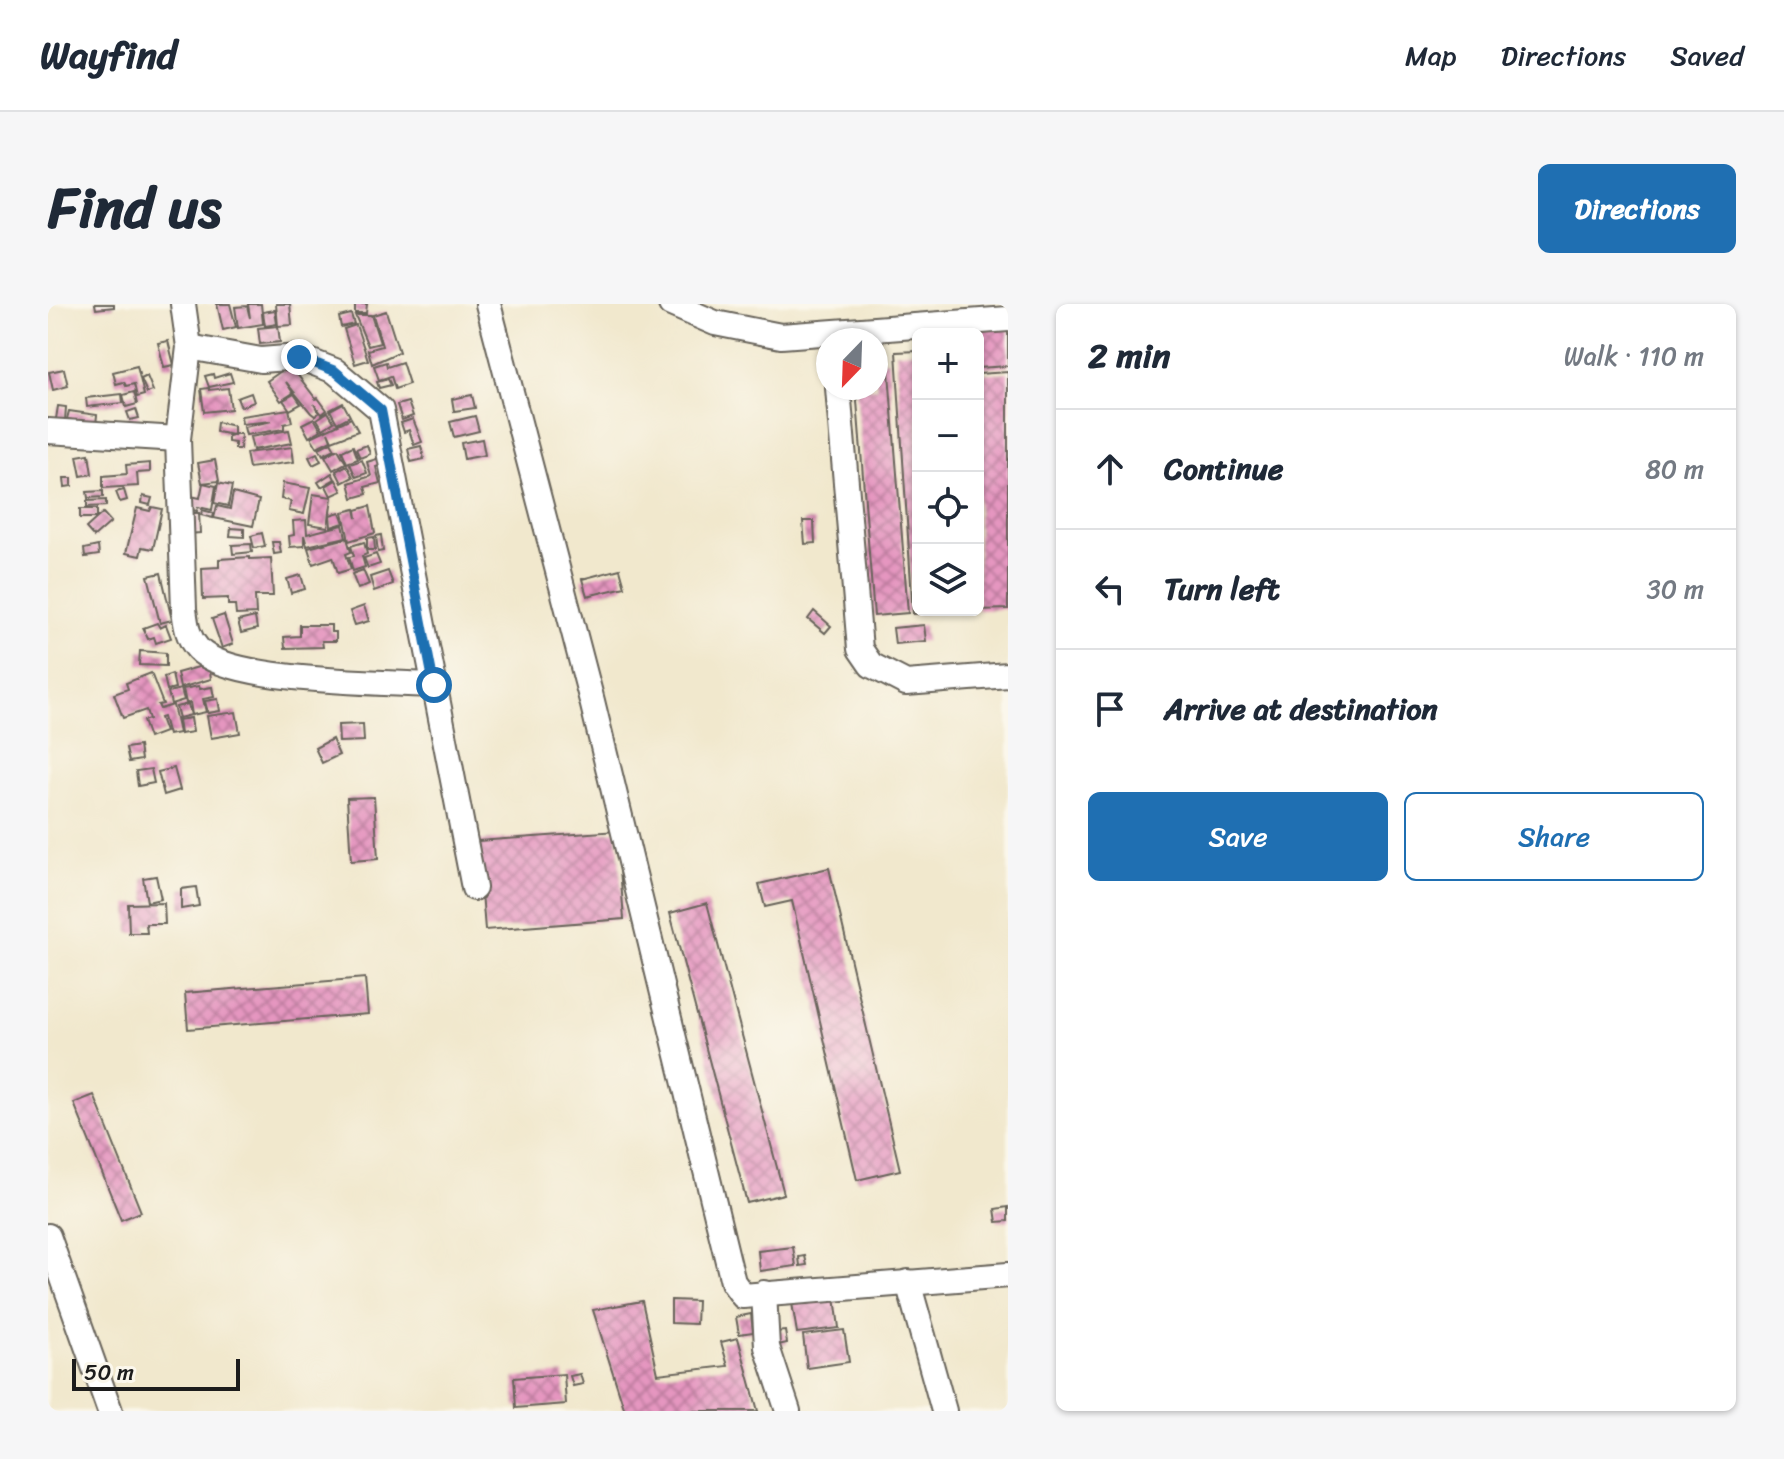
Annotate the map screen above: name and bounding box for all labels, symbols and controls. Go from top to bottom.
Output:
text: Wayfind [40,22,177,89]
text: Map [1405,31,1457,80]
text: Directions [1501,31,1626,80]
text: Saved [1670,31,1744,80]
text: Find us [48,159,221,258]
button: Directions [1538,164,1736,253]
text: 2 min [1088,326,1170,386]
north arrow [816,328,888,400]
map controls [912,328,984,616]
button: + [912,328,984,400]
text: Walk · 110 m [1564,333,1704,379]
route end [281,339,317,375]
button: − [912,400,984,472]
text: Continue [1164,442,1283,496]
text: 80 m [1645,446,1704,492]
icon: ahead [1088,447,1132,491]
button: locate [912,472,984,544]
button: layers [912,544,984,616]
text: Turn left [1164,562,1280,616]
text: 30 m [1647,566,1704,612]
icon: left [1088,567,1132,611]
route start [416,667,452,703]
text: Arrive at destination [1164,682,1438,736]
icon: arrive [1088,687,1132,731]
button: Save [1088,792,1388,881]
button: Share [1404,792,1704,881]
text: 50 m [84,1353,134,1392]
scale bar [72,1355,240,1391]

